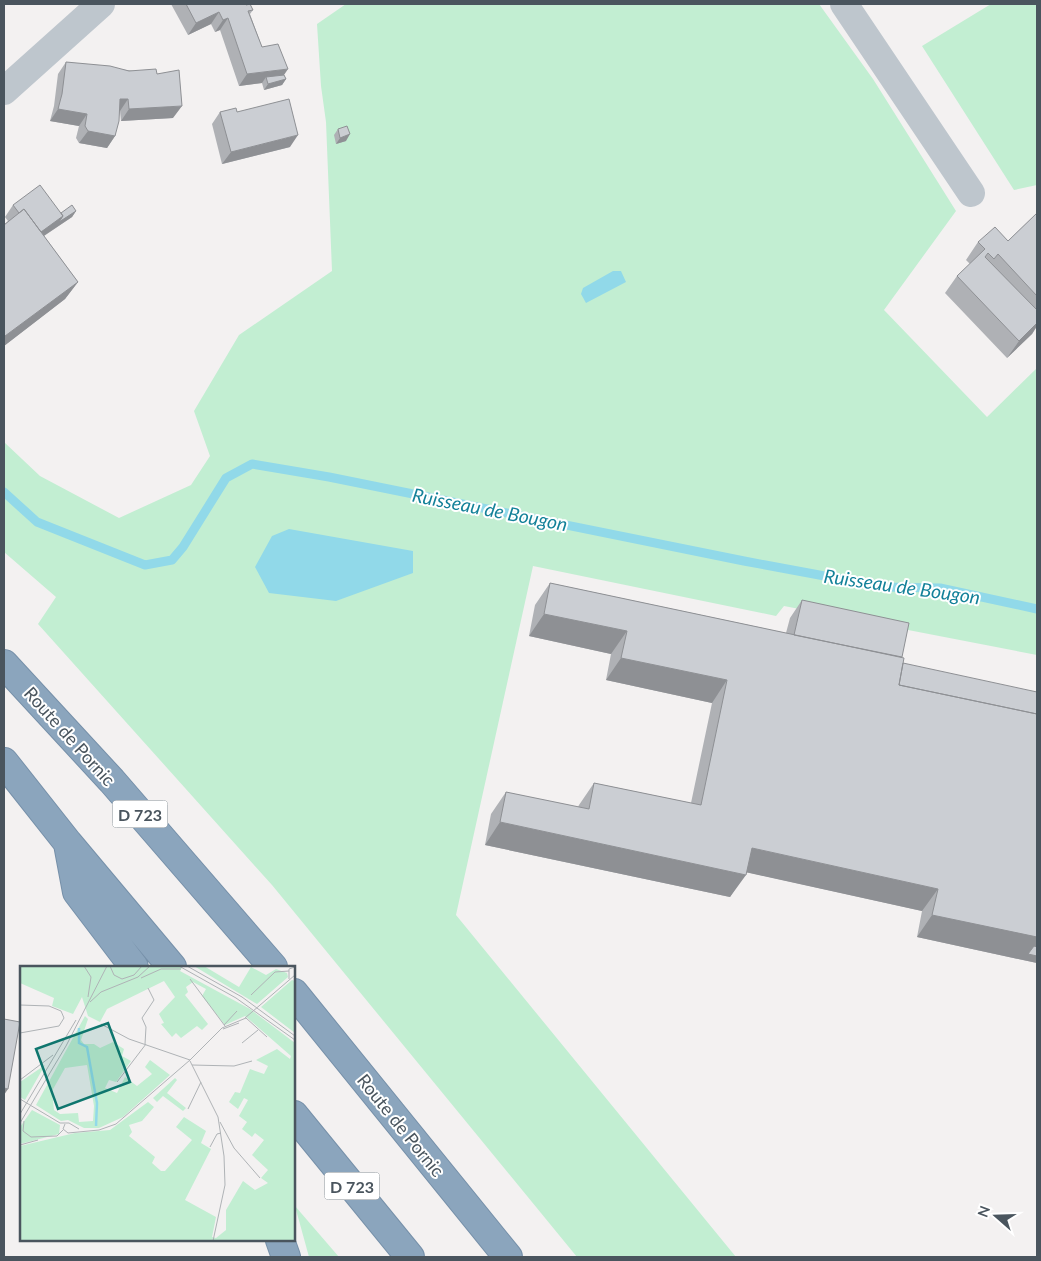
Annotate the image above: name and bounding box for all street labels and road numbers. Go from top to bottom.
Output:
street label: Route de Pornic [20,682,120,790]
road number: D 723 [112,801,168,828]
street label: Route de Pornic [353,1069,449,1181]
road number: D 723 [324,1172,380,1200]

